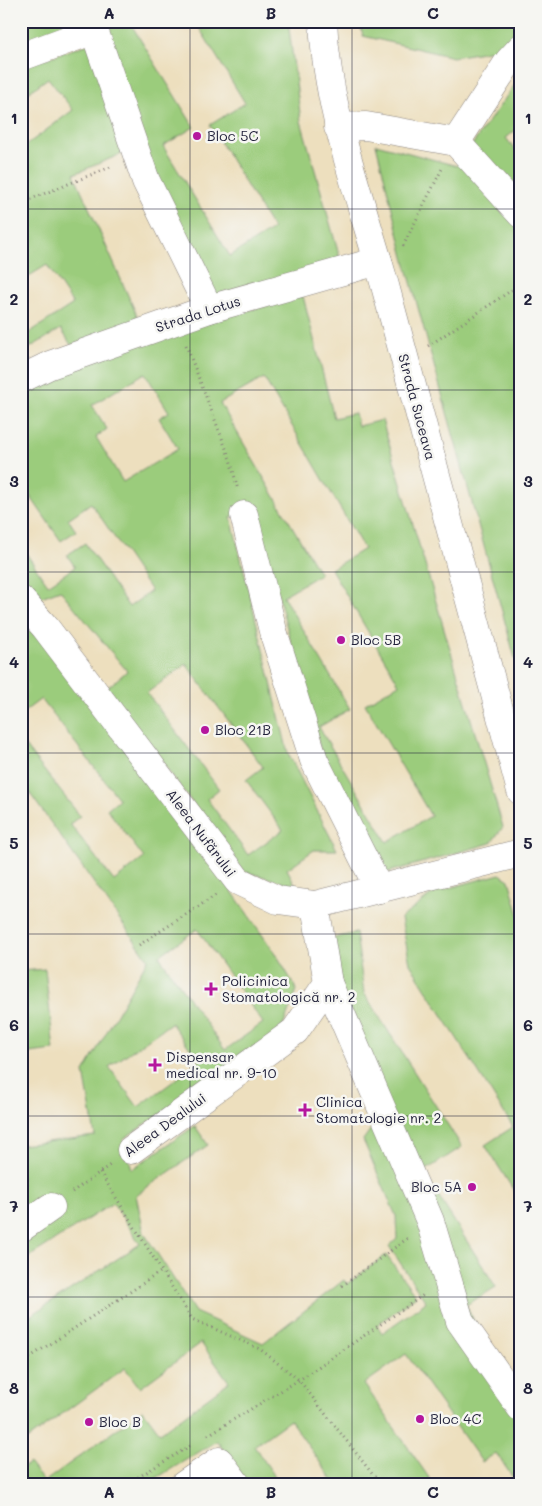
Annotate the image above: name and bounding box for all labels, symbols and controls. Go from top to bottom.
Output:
text: A [103,2,115,23]
text: B [266,2,276,23]
text: C [427,2,439,23]
text: 1 [10,107,18,128]
text: 1 [524,107,532,128]
place label: Bloc 5C [207,126,258,145]
marker: Bloc 5C [191,130,203,142]
text: 2 [10,288,19,309]
text: 2 [524,288,533,309]
street label: Strada Lotus [153,291,243,336]
street label: Strada Suceava [394,352,441,462]
text: 3 [9,470,19,491]
text: 3 [523,470,533,491]
place label: Bloc 5B [351,630,401,649]
marker: Bloc 5B [335,634,347,646]
text: 4 [9,651,19,672]
text: 4 [523,651,533,672]
place label: Bloc 21B [215,720,271,739]
marker: Bloc 21B [199,724,211,736]
street label: Aleea Nufărului [162,785,241,881]
text: 5 [9,832,19,853]
text: 5 [523,832,533,853]
place label: Policinica Stomatologică nr. 2 [222,971,356,1006]
marker: Policinica Stomatologică nr. 2 [204,982,218,996]
text: 6 [9,1014,19,1035]
text: 6 [523,1014,533,1035]
place label: Dispensar medical nr. 9-10 [166,1047,277,1082]
marker: Dispensar medical nr. 9-10 [148,1058,162,1072]
street label: Aleea Dealului [120,1088,210,1161]
place label: Clinica Stomatologie nr. 2 [316,1092,441,1127]
marker: Clinica Stomatologie nr. 2 [298,1103,312,1117]
place label: Bloc 5A [411,1177,462,1196]
marker: Bloc 5A [466,1181,478,1193]
text: 7 [10,1195,19,1216]
text: 7 [524,1195,533,1216]
text: 8 [9,1377,19,1398]
text: 8 [523,1377,533,1398]
place label: Bloc 4C [430,1409,481,1428]
place label: Bloc B [99,1412,141,1431]
marker: Bloc 4C [414,1413,426,1425]
marker: Bloc B [83,1416,95,1428]
text: A [103,1481,115,1502]
text: B [266,1481,276,1502]
text: C [427,1481,439,1502]

